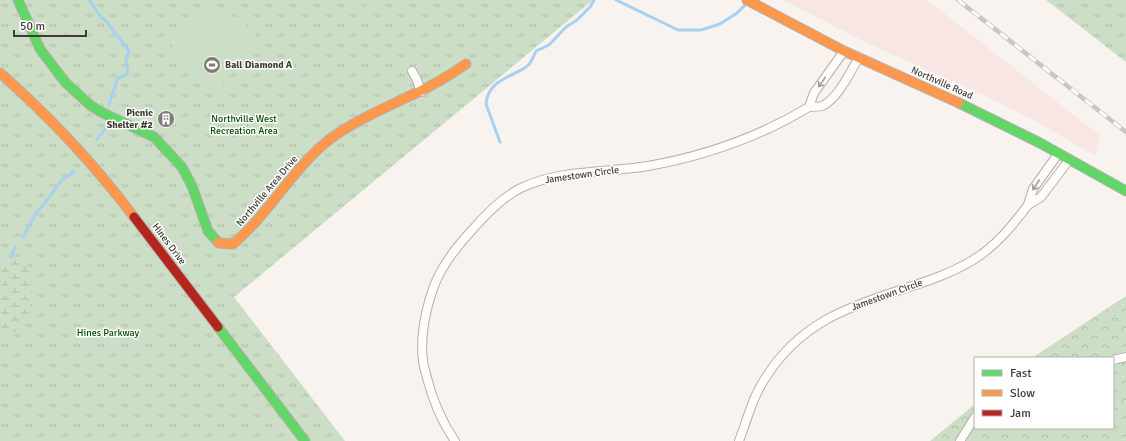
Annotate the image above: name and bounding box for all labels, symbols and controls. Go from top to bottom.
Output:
scale bar [14,12,86,38]
text: 50 m [20,19,45,34]
sports icon: Ball Diamond A [202,55,222,75]
place label: Ball Diamond A [225,59,293,71]
street label: Northville Road [909,64,975,102]
one-way arrow [818,77,826,88]
place label: Picnic Shelter #2 [107,107,153,131]
building icon: Picnic Shelter #2 [156,109,176,129]
park label: Northville West Recreation Area [210,113,278,137]
street label: Northville Area Drive [234,153,300,229]
street label: Jamestown Circle [544,164,620,186]
one-way arrow [1031,180,1040,191]
street label: Hines Drive [150,221,188,267]
street label: Jamestown Circle [850,277,924,313]
park label: Hines Parkway [77,327,140,339]
legend [974,357,1114,429]
text: Fast [1010,366,1031,381]
text: Slow [1010,386,1035,401]
text: Jam [1010,406,1031,421]

